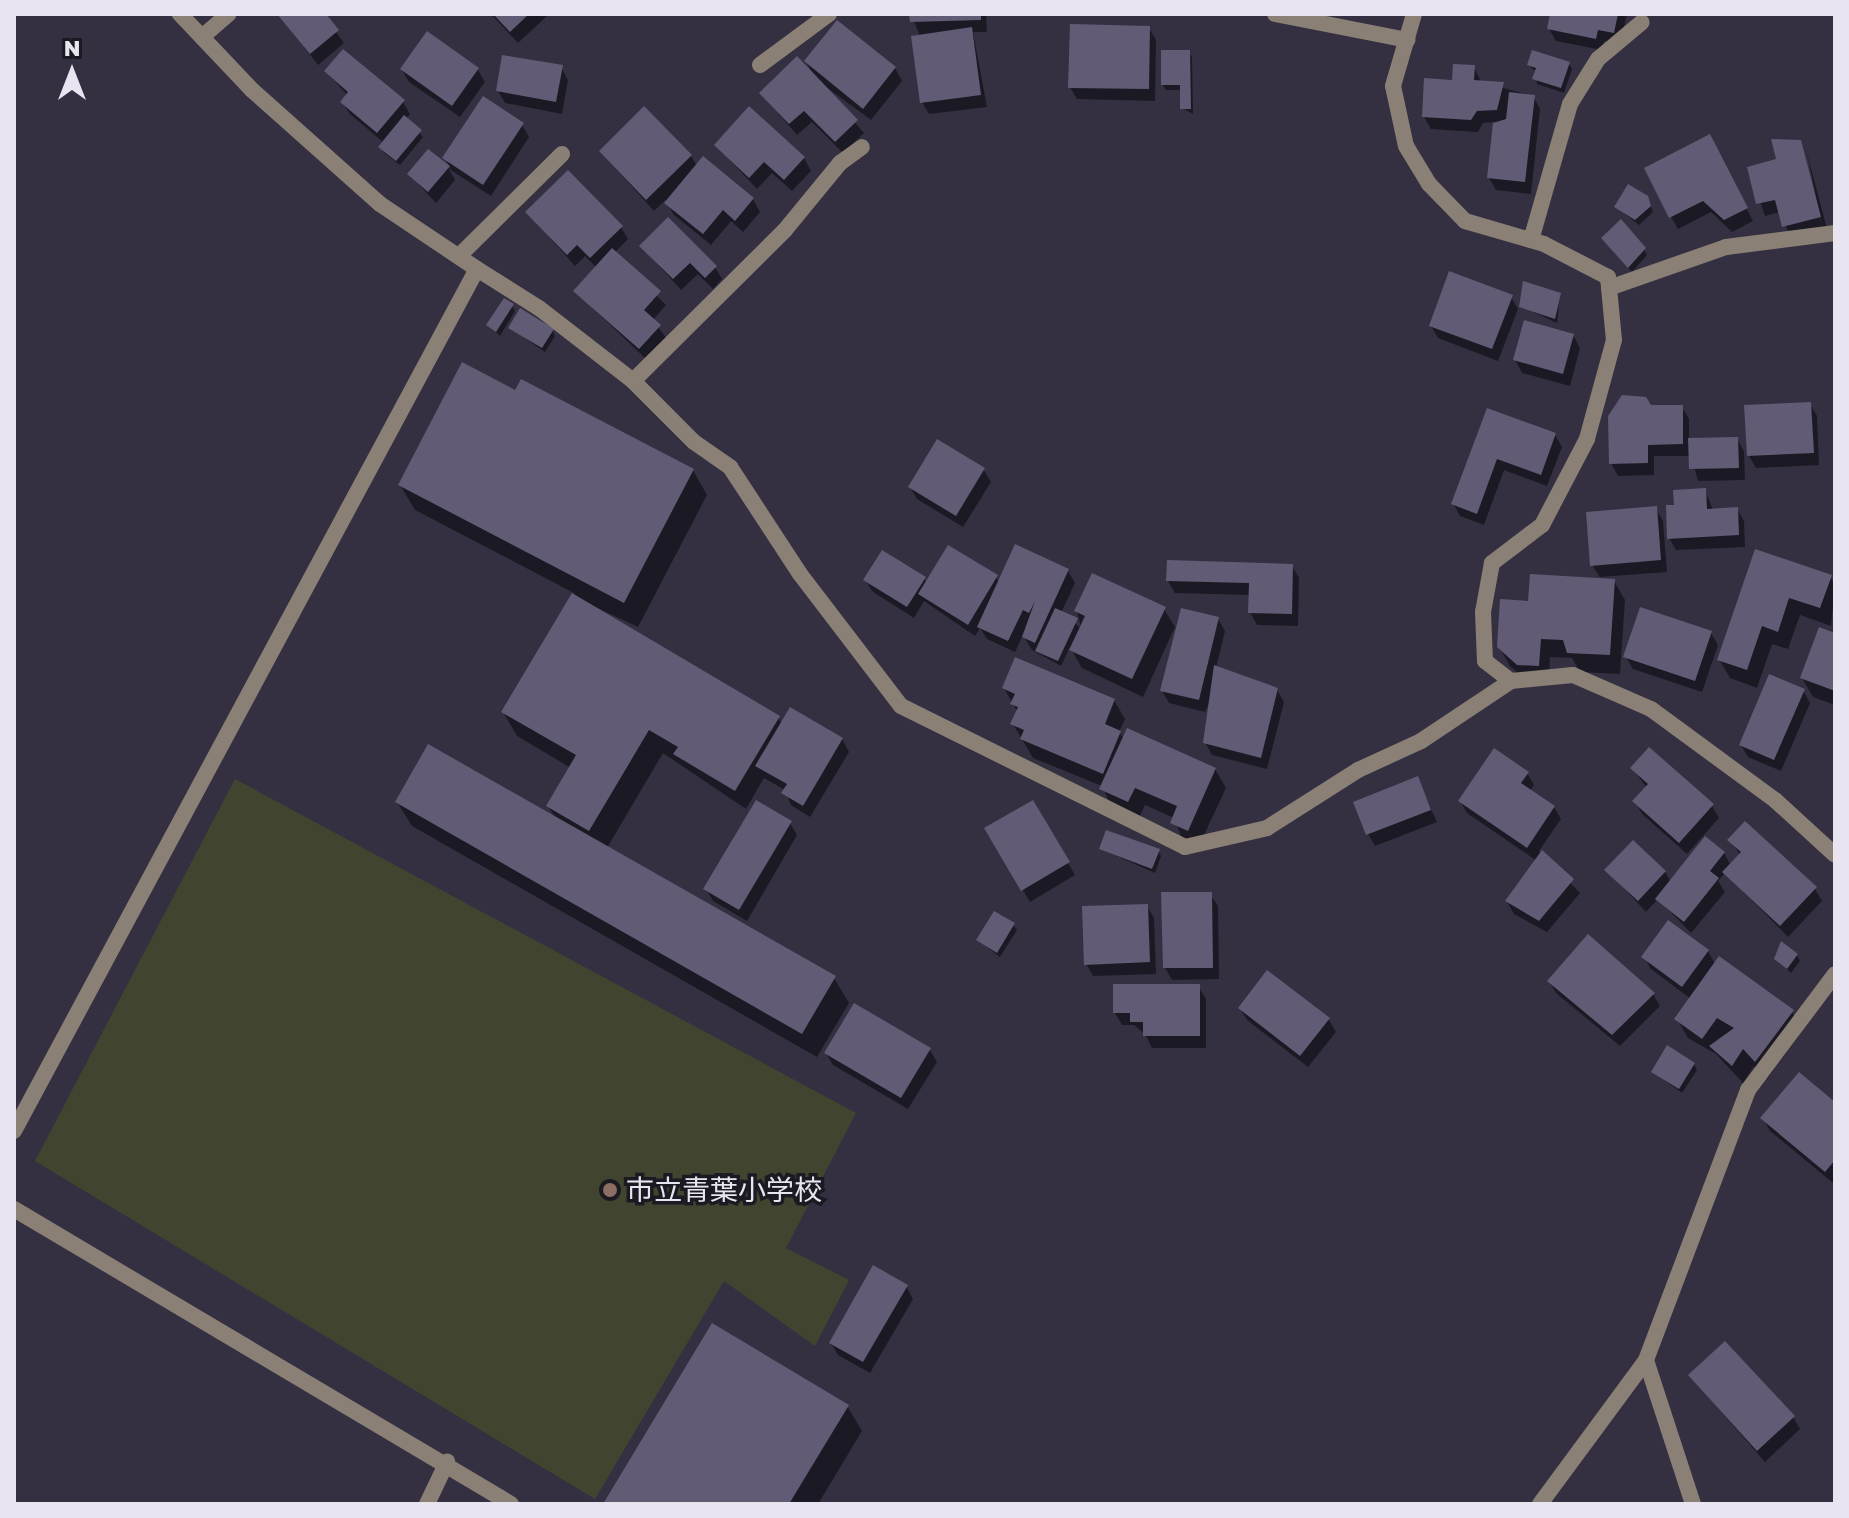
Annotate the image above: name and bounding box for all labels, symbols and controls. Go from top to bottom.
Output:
north arrow [32,32,112,112]
text: N [64,34,80,61]
place label: 市立青葉小学校 [626,1173,822,1207]
marker: 市立青葉小学校 [601,1181,619,1199]

